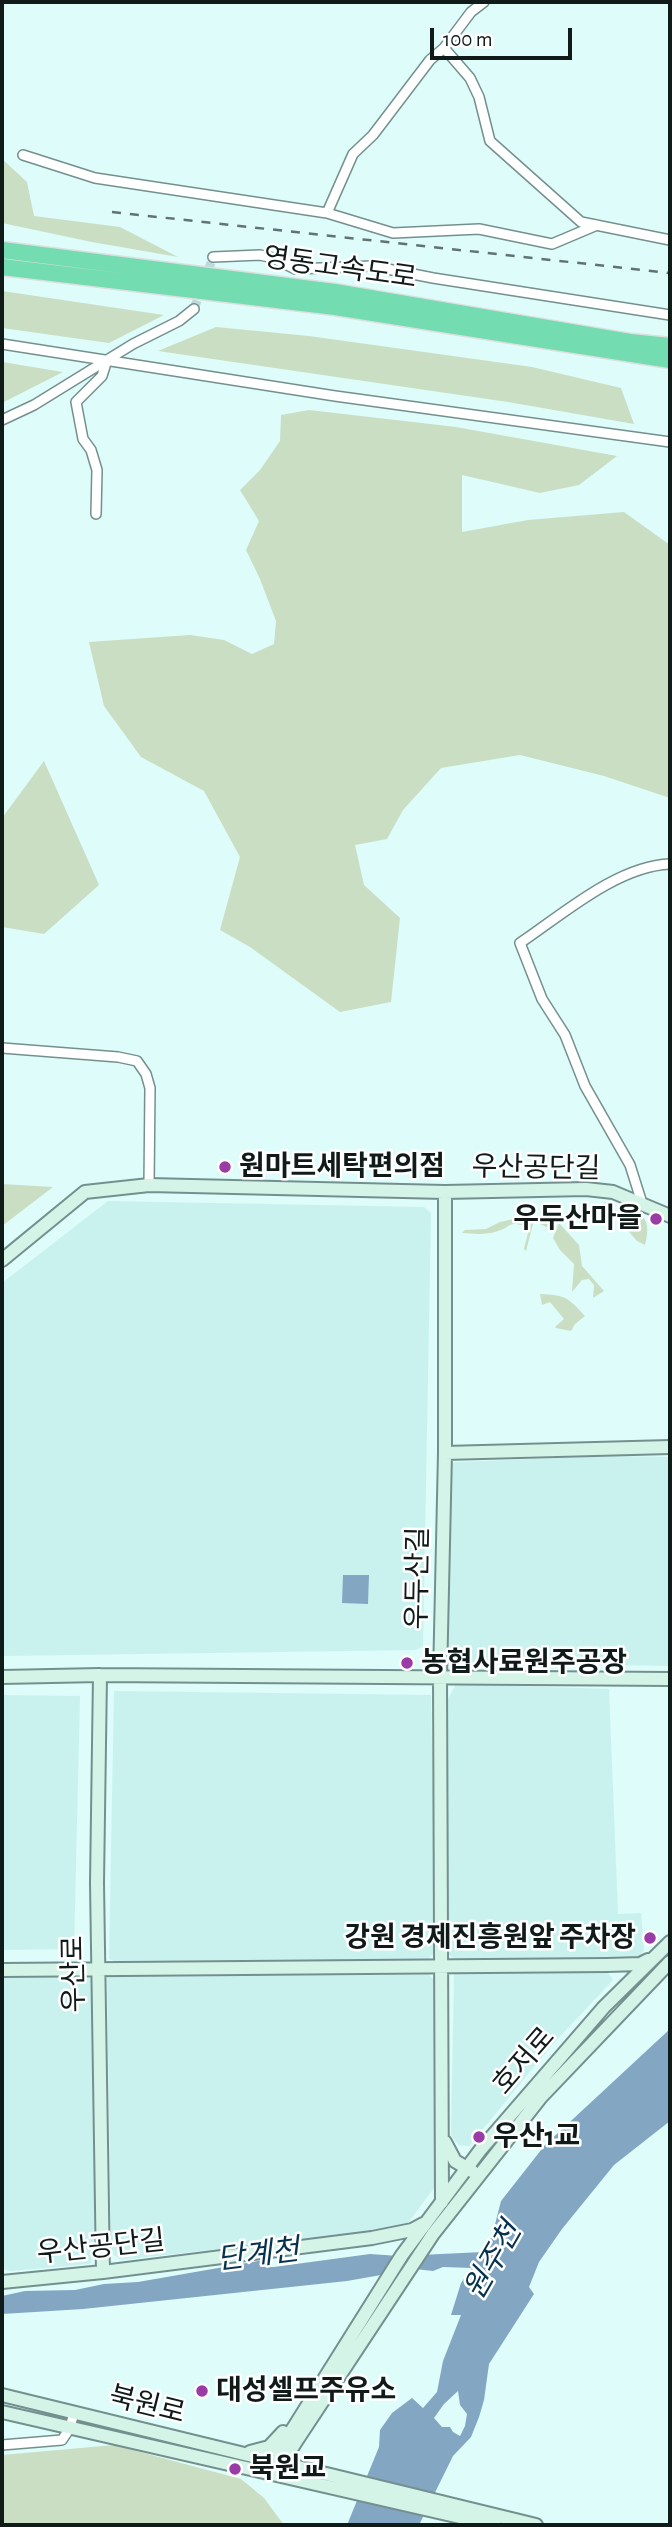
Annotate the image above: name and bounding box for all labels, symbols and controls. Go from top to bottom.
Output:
scale bar [434,14,576,58]
text: 100 m [443,29,493,50]
street label: 영동고속도로 [261,241,419,295]
place label: 원마트세탁편의점 [239,1150,445,1184]
street label: 우산공단길 [471,1150,601,1186]
marker: 원마트세탁편의점 [217,1159,233,1175]
place label: 우두산마을 [513,1202,642,1236]
marker: 우두산마을 [648,1211,664,1227]
street label: 우두산길 [400,1526,436,1630]
place label: 농협사료원주공장 [421,1646,627,1680]
marker: 농협사료원주공장 [399,1655,415,1671]
place label: 강원 경제진흥원앞 주차장 [344,1921,636,1955]
marker: 강원 경제진흥원앞 주차장 [642,1930,658,1946]
street label: 우산로 [57,1935,91,2013]
street label: 호저로 [486,2021,562,2101]
place label: 우산1교 [493,2120,580,2154]
marker: 우산1교 [471,2129,487,2145]
water label: 원주천 [457,2216,529,2306]
street label: 우산공단길 [35,2224,167,2270]
water label: 단계천 [215,2232,301,2278]
place label: 대성셀프주유소 [216,2374,396,2408]
street label: 북원로 [105,2379,189,2431]
marker: 대성셀프주유소 [194,2383,210,2399]
place label: 북원교 [249,2452,326,2486]
marker: 북원교 [227,2461,243,2477]

